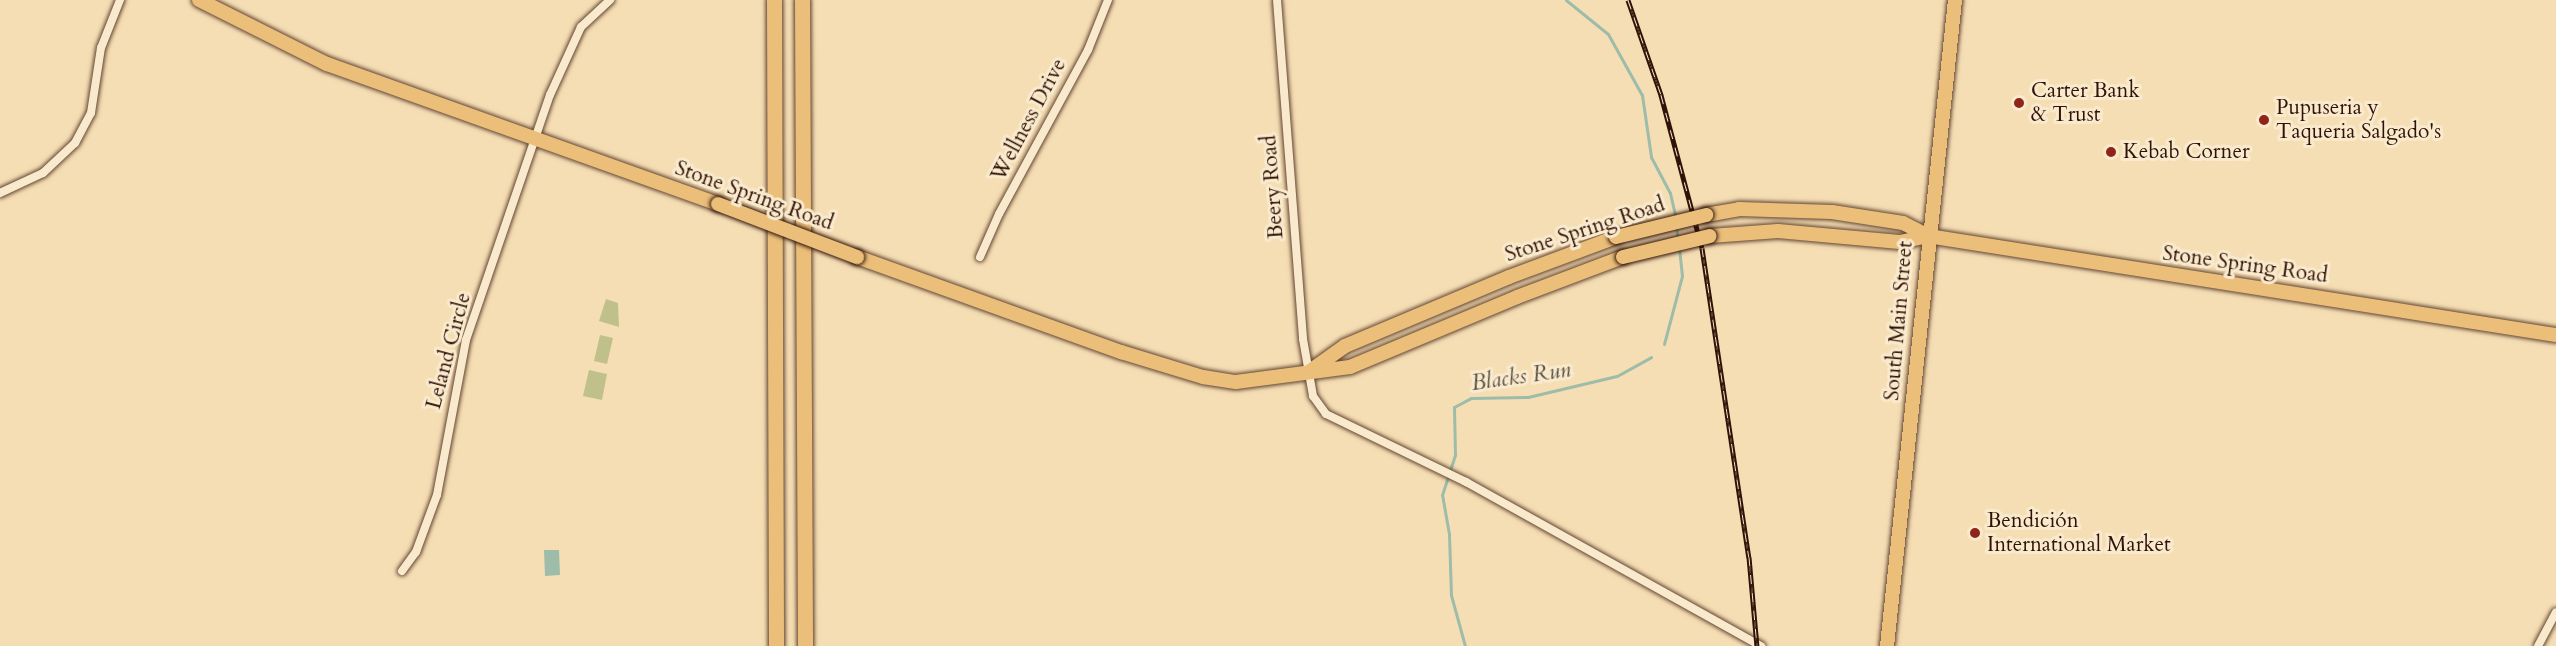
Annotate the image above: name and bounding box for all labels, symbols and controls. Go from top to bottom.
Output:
street label: Wellness Drive [986,54,1072,186]
place label: Carter Bank & Trust [2031,78,2140,128]
place label: Pupuseria y Taqueria Salgado's [2276,95,2441,145]
marker: Carter Bank & Trust [2012,96,2026,110]
marker: Pupuseria y Taqueria Salgado's [2257,113,2271,127]
street label: Beery Road [1257,134,1289,240]
place label: Kebab Corner [2123,139,2250,165]
marker: Kebab Corner [2104,145,2118,159]
street label: Stone Spring Road [672,156,836,236]
street label: Stone Spring Road [1502,192,1668,268]
street label: South Main Street [1879,240,1919,402]
street label: Stone Spring Road [2161,241,2329,289]
street label: Leland Circle [421,290,477,412]
water label: Blacks Run [1470,357,1572,397]
place label: Bendición International Market [1987,508,2171,558]
marker: Bendición International Market [1968,526,1982,540]

